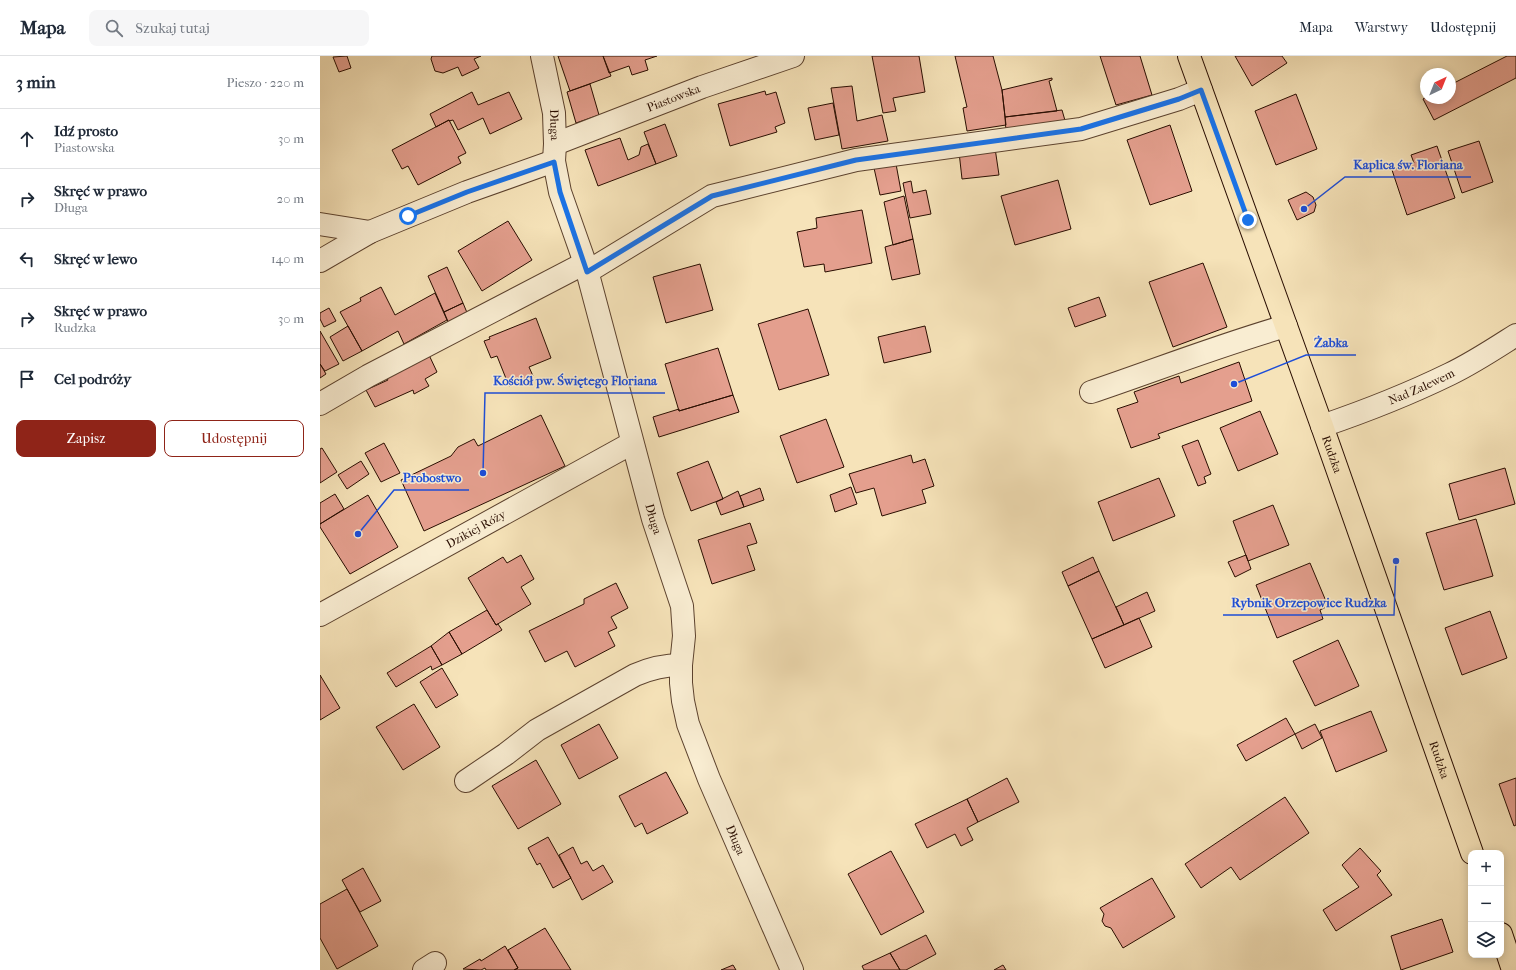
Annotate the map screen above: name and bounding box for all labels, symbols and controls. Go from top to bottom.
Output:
search box [89,10,369,46]
text: Mapa [20,17,65,39]
icon: search [103,17,125,39]
text: Szukaj tutaj [135,19,210,37]
text: Mapa [1299,19,1333,36]
text: Warstwy [1355,19,1408,36]
text: Udostępnij [1430,19,1496,36]
north arrow [1420,68,1456,104]
text: 3 min [16,72,56,92]
text: Pieszo · 220 m [227,75,304,90]
street label: Piastowska [645,81,702,115]
street label: Długa [547,109,562,141]
text: Idź prosto [54,122,118,140]
icon: ahead [16,128,38,150]
text: 30 m [278,131,304,146]
text: Piastowska [54,140,115,155]
callout: Kaplica św. Floriana [1345,152,1471,177]
text: Kaplica św. Floriana [1353,157,1464,173]
text: Skręć w prawo [54,182,147,200]
icon: right [16,188,38,210]
text: 20 m [277,191,304,206]
text: Długa [54,200,88,215]
route start [399,207,417,225]
route end [1239,211,1257,229]
icon: left [16,248,38,270]
text: Skręć w lewo [54,250,137,268]
text: 140 m [271,251,304,266]
text: Skręć w prawo [54,302,147,320]
icon: right [16,308,38,330]
text: 30 m [278,311,304,326]
text: Rudzka [54,320,96,335]
callout: Żabka [1306,330,1356,355]
text: Żabka [1314,335,1349,350]
street label: Nad Zalewem [1386,366,1457,408]
icon: arrive [16,368,38,390]
callout: Kościół pw. Świętego Floriana [485,368,665,393]
text: Cel podróży [54,370,131,388]
text: Kościół pw. Świętego Floriana [493,373,658,389]
button: Zapisz [16,420,156,457]
button: Udostępnij [164,420,304,457]
street label: Rudzka [1319,433,1345,475]
callout: Probostwo [394,465,469,490]
text: Probostwo [403,470,462,485]
street label: Długa [642,502,665,536]
street label: Dzikiej Róży [444,507,509,551]
callout: Rybnik Orzepowice Rudzka [1223,590,1394,615]
text: Rybnik Orzepowice Rudzka [1231,595,1388,611]
street label: Rudzka [1426,739,1452,781]
street label: Długa [723,823,748,858]
map controls [1468,850,1504,958]
button: + [1468,850,1504,886]
button: − [1468,886,1504,922]
button: layers [1468,922,1504,958]

